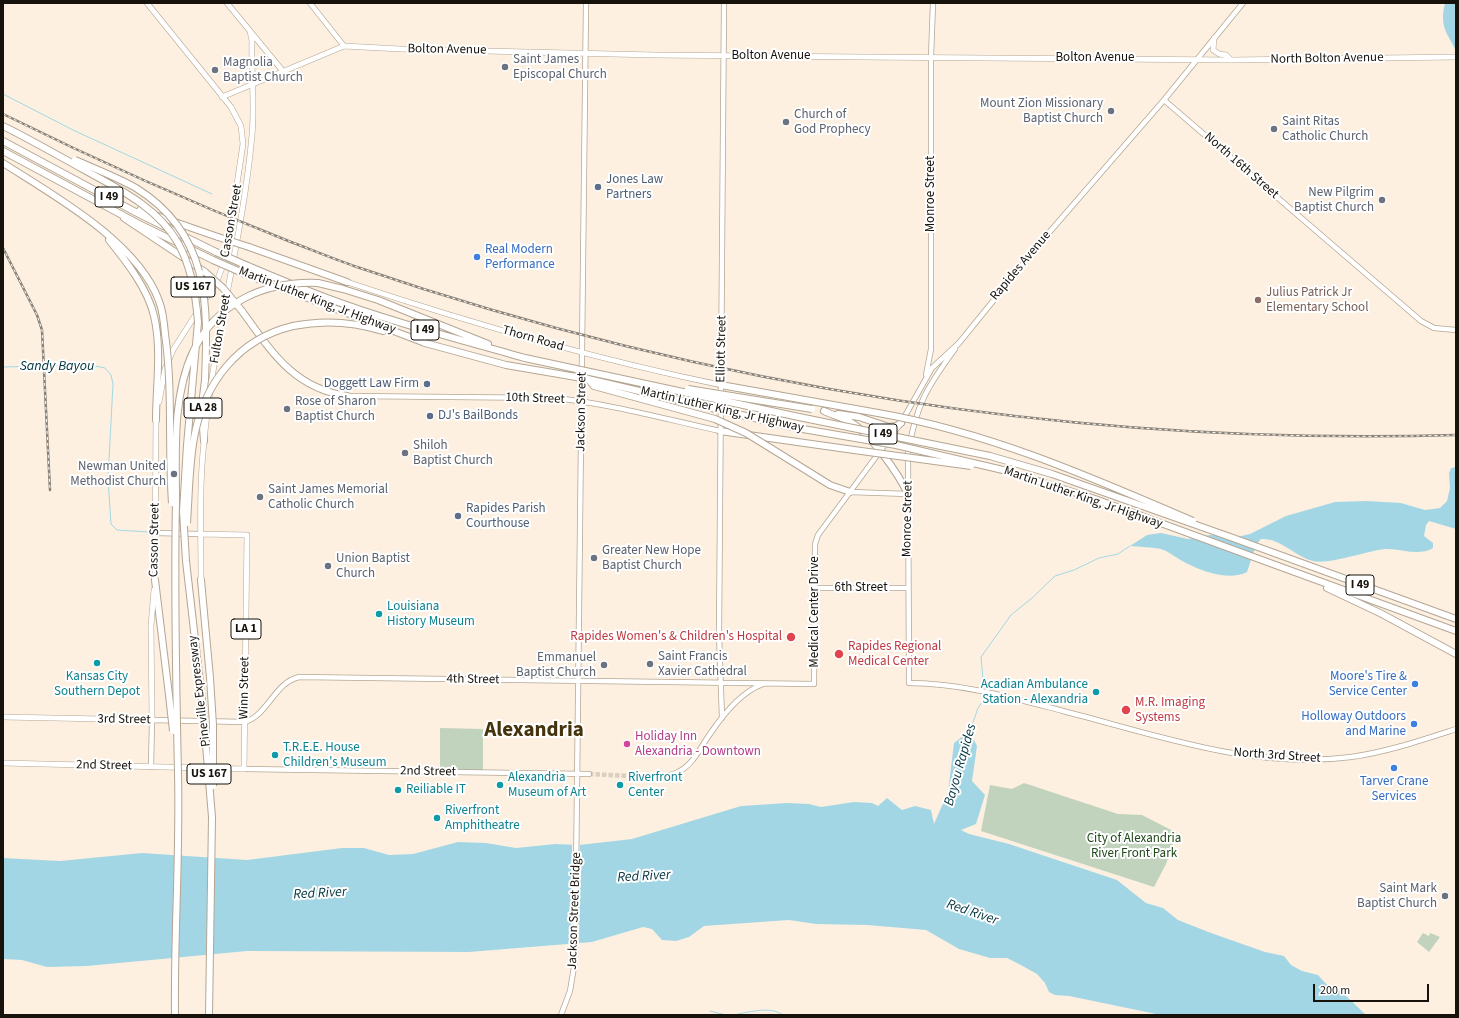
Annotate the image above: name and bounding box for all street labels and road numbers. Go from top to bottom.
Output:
street label: Bolton Avenue [407,42,487,58]
street label: Bolton Avenue [731,48,811,64]
street label: Bolton Avenue [1055,50,1135,66]
street label: North Bolton Avenue [1270,50,1384,68]
street label: North 16th Street [1201,129,1281,203]
street label: Monroe Street [923,156,939,232]
street label: Casson Street [218,183,246,259]
road number: I 49 [95,187,123,207]
street label: Rapides Avenue [987,228,1055,304]
street label: Martin Luther King, Jr Highway [236,264,398,338]
road number: US 167 [171,277,215,297]
street label: Fulton Street [207,293,235,365]
street label: Elliott Street [714,315,730,383]
road number: I 49 [411,320,439,340]
street label: Thorn Road [500,323,566,355]
street label: Jackson Street [574,372,590,452]
street label: Martin Luther King, Jr Highway [639,384,805,436]
street label: 10th Street [505,390,565,408]
road number: LA 28 [184,398,222,418]
road number: I 49 [869,424,897,444]
street label: Martin Luther King, Jr Highway [1002,463,1164,533]
street label: Monroe Street [900,481,916,557]
street label: Casson Street [147,503,163,577]
street label: Medical Center Drive [807,556,823,668]
road number: I 49 [1346,575,1374,595]
street label: 6th Street [834,580,888,596]
road number: LA 1 [231,619,261,639]
street label: Pineville Expressway [185,634,215,748]
street label: Winn Street [237,656,253,720]
street label: 4th Street [446,672,500,688]
street label: 3rd Street [97,712,151,728]
street label: North 3rd Street [1233,745,1321,767]
street label: 2nd Street [76,758,132,774]
road number: US 167 [187,764,231,784]
street label: 2nd Street [400,764,456,780]
street label: Jackson Street Bridge [565,852,585,970]

